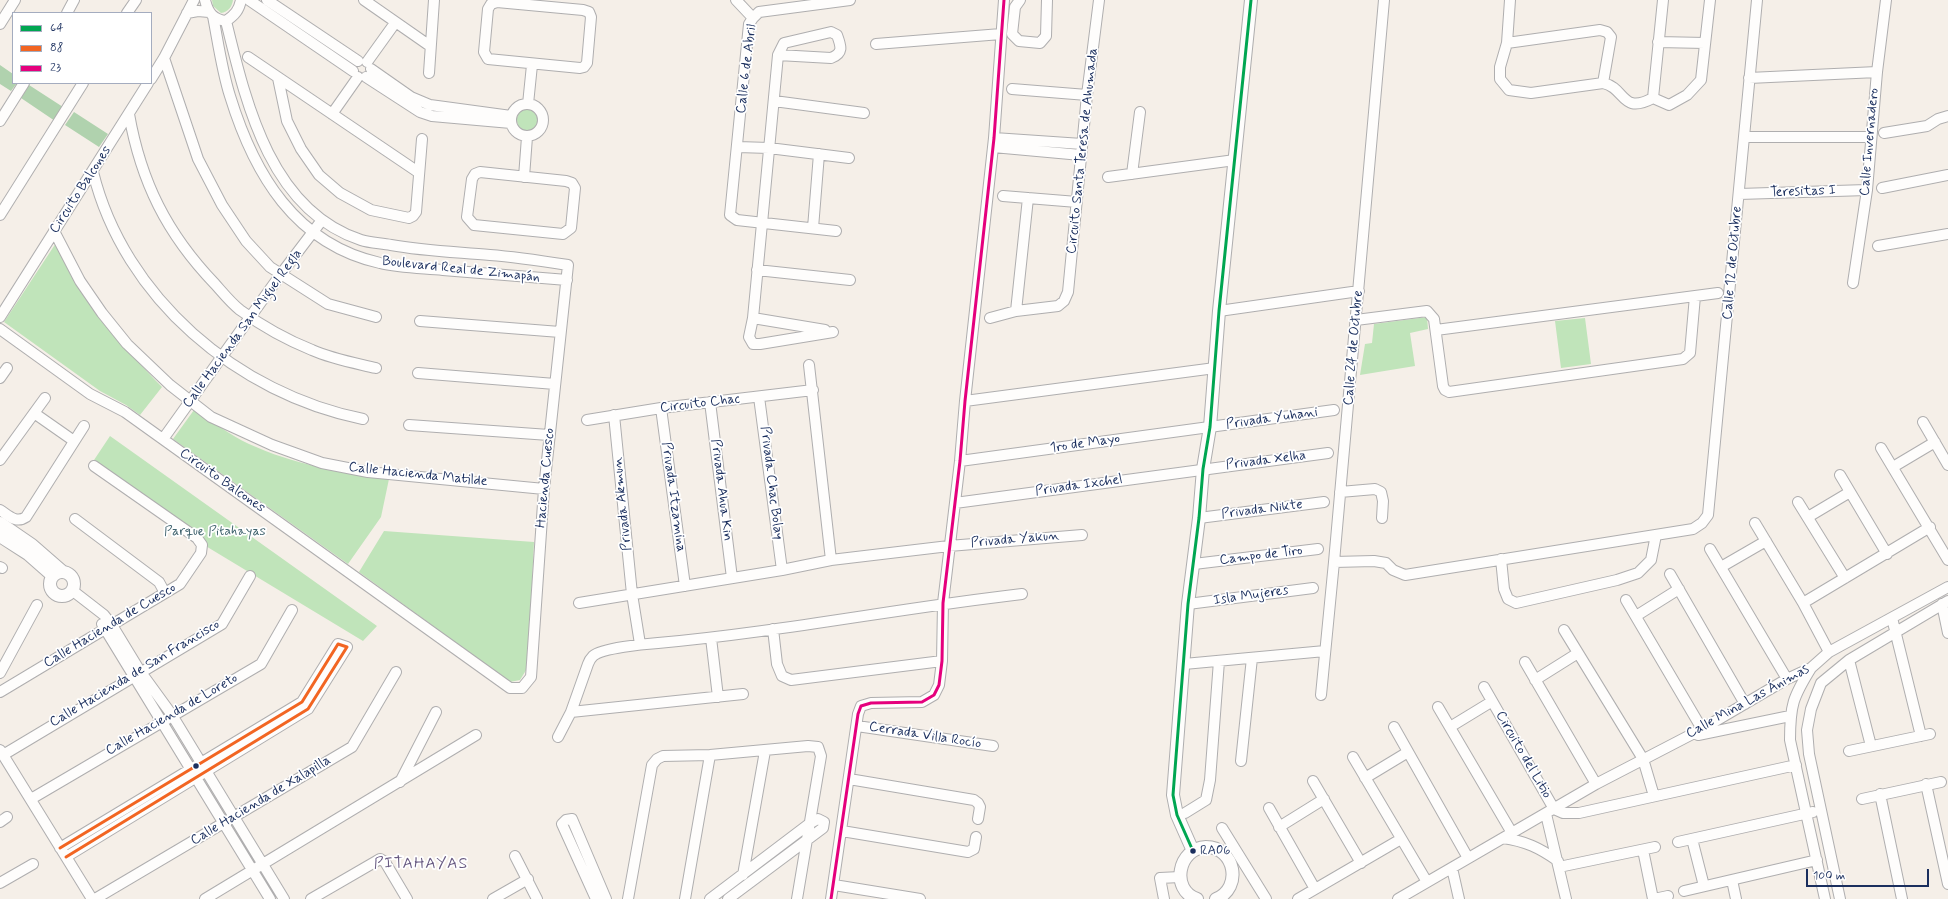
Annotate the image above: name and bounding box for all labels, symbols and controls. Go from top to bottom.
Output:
legend [12,12,152,84]
text: 64 [50,20,63,36]
street label: Calle 6 de Abril [733,23,761,115]
text: 88 [50,40,63,56]
street label: Circuito Santa Teresa de Ahumada [1064,47,1102,255]
text: 23 [50,60,61,76]
street label: Calle Invernadero [1857,87,1883,197]
street label: Circuito Balcones [46,143,116,237]
street label: Teresitas I [1770,182,1836,202]
street label: Calle 12 de Octubre [1720,206,1746,320]
street label: Calle Hacienda San Miguel Regla [180,246,306,412]
street label: Boulevard Real de Zimapán [381,253,541,287]
street label: Calle 24 de Octubre [1341,290,1367,406]
street label: Circuito Chac [659,391,741,417]
street label: Privada Yuhani [1225,404,1319,434]
street label: Privada Chac Bolay [756,425,786,541]
street label: Hacienda Cuesco [533,427,559,529]
street label: 1ro de Mayo [1049,431,1121,457]
street label: Privada Ahua Kin [706,438,736,542]
street label: Privada Itzamina [657,441,689,553]
street label: Circuito Balcones [176,445,268,517]
street label: Privada Xelha [1225,448,1307,474]
street label: Privada Akmun [610,456,636,552]
street label: Calle Hacienda Matilde [348,459,488,491]
street label: Privada Ixchel [1034,472,1124,500]
street label: Privada Nikte [1220,497,1304,523]
park label: Parque Pitahayas [164,524,266,540]
street label: Privada Yakun [970,528,1060,552]
street label: Campo de Tiro [1219,543,1303,569]
street label: Calle Hacienda de Cuesco [41,580,179,672]
street label: Isla Mujeres [1212,582,1290,610]
street label: Calle Hacienda de San Francisco [47,617,223,731]
street label: Calle Mina Las Ánimas [1683,661,1813,743]
street label: Calle Hacienda de Loreto [103,670,241,760]
street label: Circuito del Litio [1491,708,1555,802]
street label: Cerrada Villa Rocío [868,719,982,753]
street label: Calle Hacienda de Xalapilla [188,752,334,850]
unlabelled marker [191,761,201,771]
place label: RA06 [1200,843,1231,859]
marker: RA06 [1188,846,1198,856]
district label: PITAHAYAS [373,855,469,875]
scale bar [1808,861,1931,887]
text: 100 m [1813,868,1845,884]

